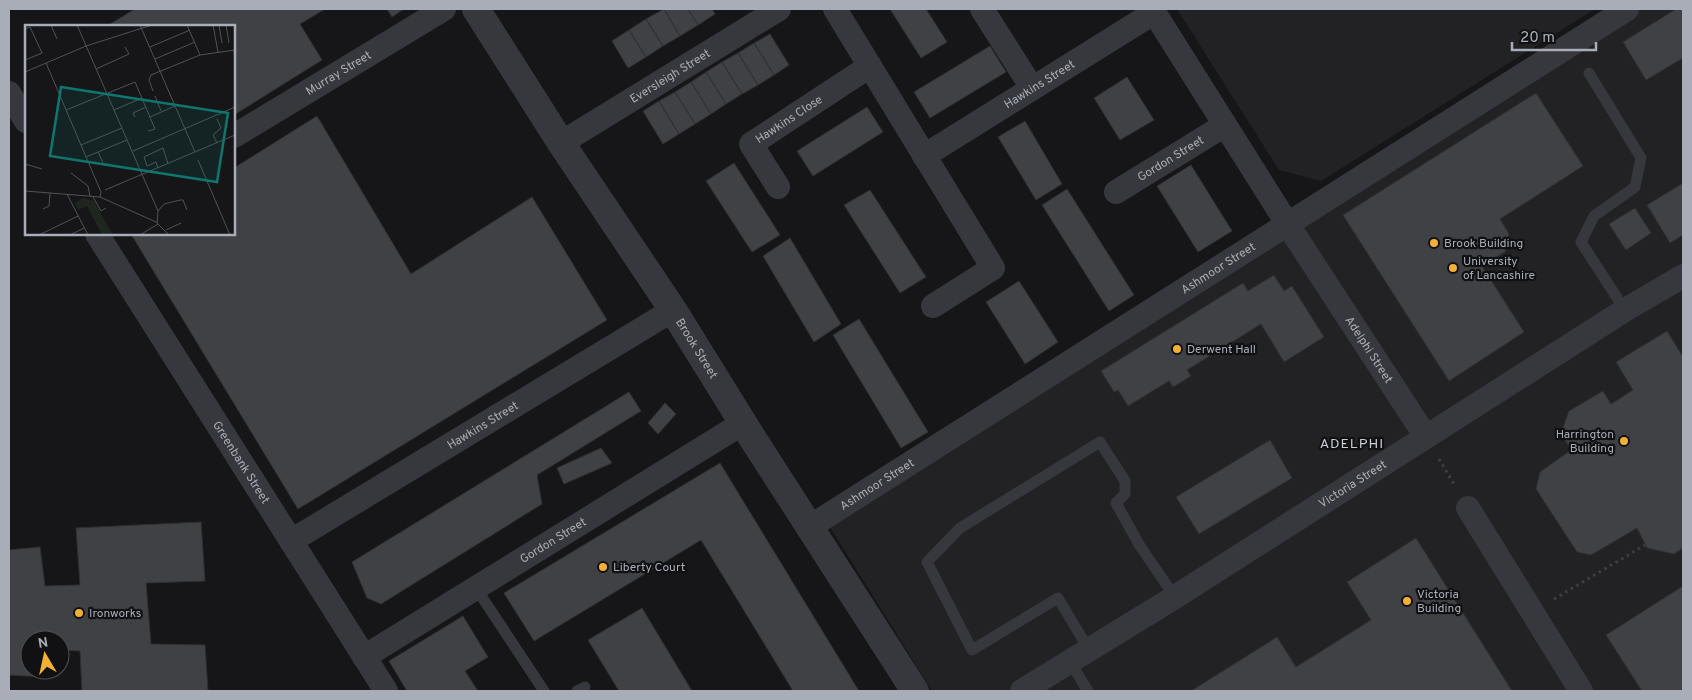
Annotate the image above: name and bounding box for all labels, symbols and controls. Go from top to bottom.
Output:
scale bar [1512,20,1596,52]
inset map [25,25,235,235]
text: 20 m [1520,29,1555,48]
street label: Eversleigh Street [627,46,714,108]
street label: Murray Street [303,48,375,100]
street label: Hawkins Street [1002,57,1078,113]
street label: Hawkins Close [753,92,826,148]
street label: Gordon Street [1135,133,1207,186]
place label: Brook Building [1444,236,1523,252]
marker: Brook Building [1428,237,1440,249]
street label: Ashmoor Street [1178,239,1259,298]
place label: University of Lancashire [1463,254,1535,284]
marker: University of Lancashire [1447,262,1459,274]
street label: Adelphi Street [1341,314,1396,387]
street label: Brook Street [671,316,721,382]
place label: Derwent Hall [1187,342,1256,358]
marker: Derwent Hall [1171,343,1183,355]
street label: Hawkins Street [445,398,522,454]
street label: Greenbank Street [208,418,273,507]
place label: Harrington Building [1556,427,1614,457]
marker: Harrington Building [1618,435,1630,447]
district label: ADELPHI [1320,436,1384,453]
street label: Ashmoor Street [837,456,918,515]
street label: Victoria Street [1316,457,1390,512]
street label: Gordon Street [517,515,590,568]
place label: Liberty Court [613,560,685,576]
marker: Liberty Court [597,561,609,573]
place label: Victoria Building [1417,587,1461,617]
marker: Victoria Building [1401,595,1413,607]
place label: Ironworks [89,606,142,622]
marker: Ironworks [73,607,85,619]
north arrow [20,630,70,680]
text: N [37,634,50,653]

